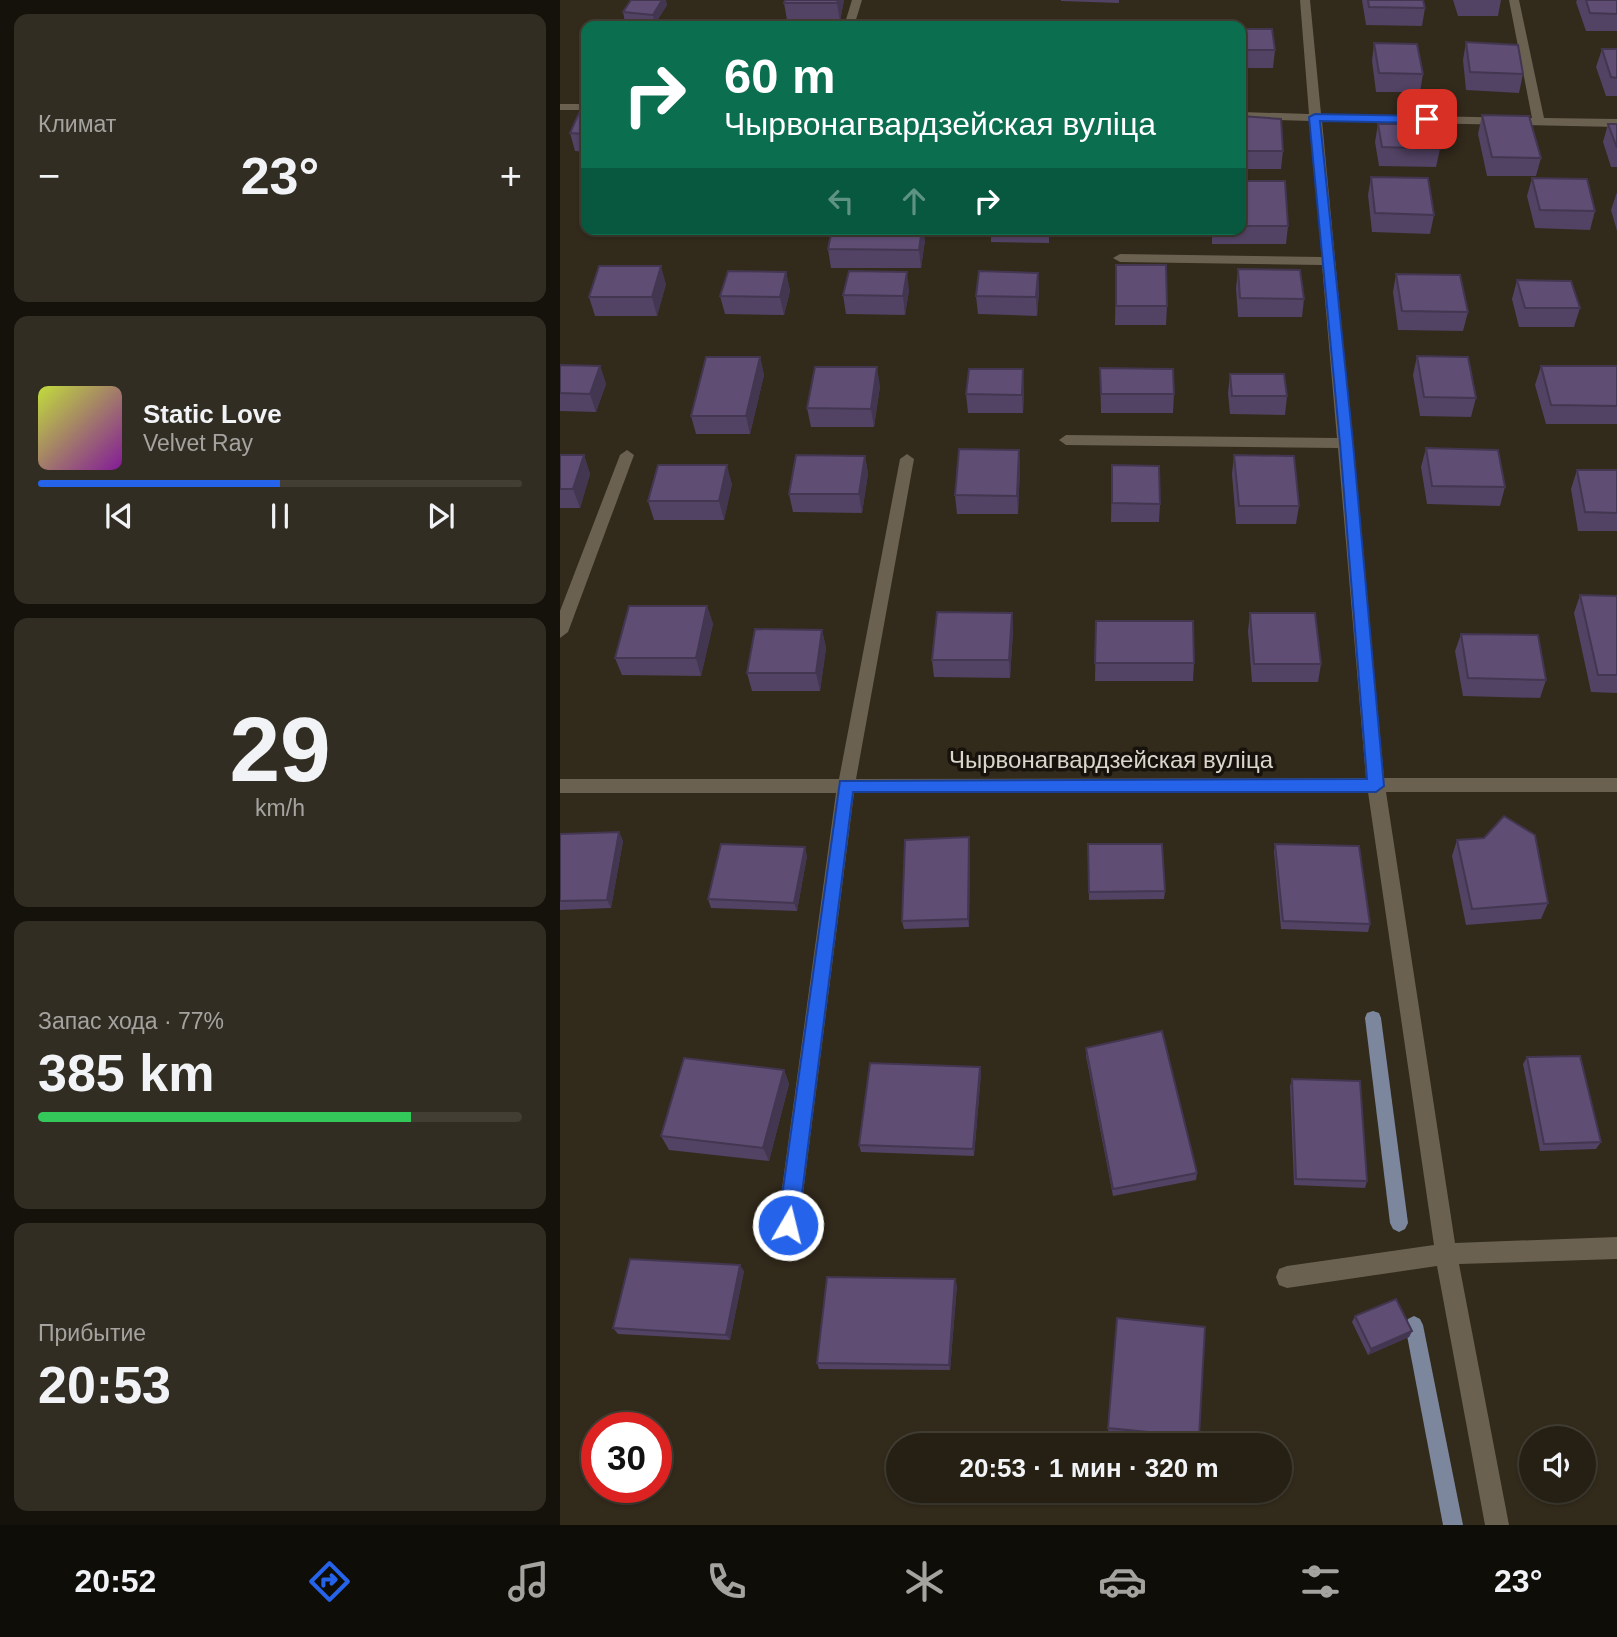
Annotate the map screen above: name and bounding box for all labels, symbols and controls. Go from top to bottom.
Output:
icon: right [609,49,700,140]
text: 60 m [724,49,836,103]
pin [1397,89,1457,149]
icon: arrive [1408,100,1446,138]
text: Чырвонагвардзейская вуліца [724,106,1156,142]
text: Климат [38,111,116,137]
text: 23° [241,147,319,205]
text: − [38,155,60,197]
text: + [500,155,522,197]
icon: left [822,182,860,220]
icon: ahead [895,182,933,220]
icon: right [968,182,1006,220]
text: Static Love [143,399,282,429]
text: Velvet Ray [143,430,253,456]
icon: previous [100,497,138,535]
icon: pause [261,497,299,535]
icon: next [422,497,460,535]
text: 29 [229,699,331,800]
street label: Чырвонагвардзейская вуліца [949,746,1274,773]
text: km/h [255,795,305,821]
text: Запас хода · 77% [38,1008,224,1034]
text: 385 km [38,1044,214,1102]
position arrow [751,1188,825,1262]
text: Прибытие [38,1320,146,1346]
text: 20:53 [38,1356,171,1414]
speed limit sign: 30 [581,1412,672,1503]
map controls [1519,1426,1596,1503]
button: sound [1519,1426,1596,1503]
text: 20:53 · 1 мин · 320 m [959,1453,1219,1483]
icon: directions [305,1557,354,1606]
icon: music [504,1557,553,1606]
icon: phone [702,1557,751,1606]
icon: climate [900,1557,949,1606]
icon: car [1098,1557,1147,1606]
icon: filters [1296,1557,1345,1606]
text: 20:52 [75,1563,156,1599]
text: 23° [1494,1563,1542,1599]

